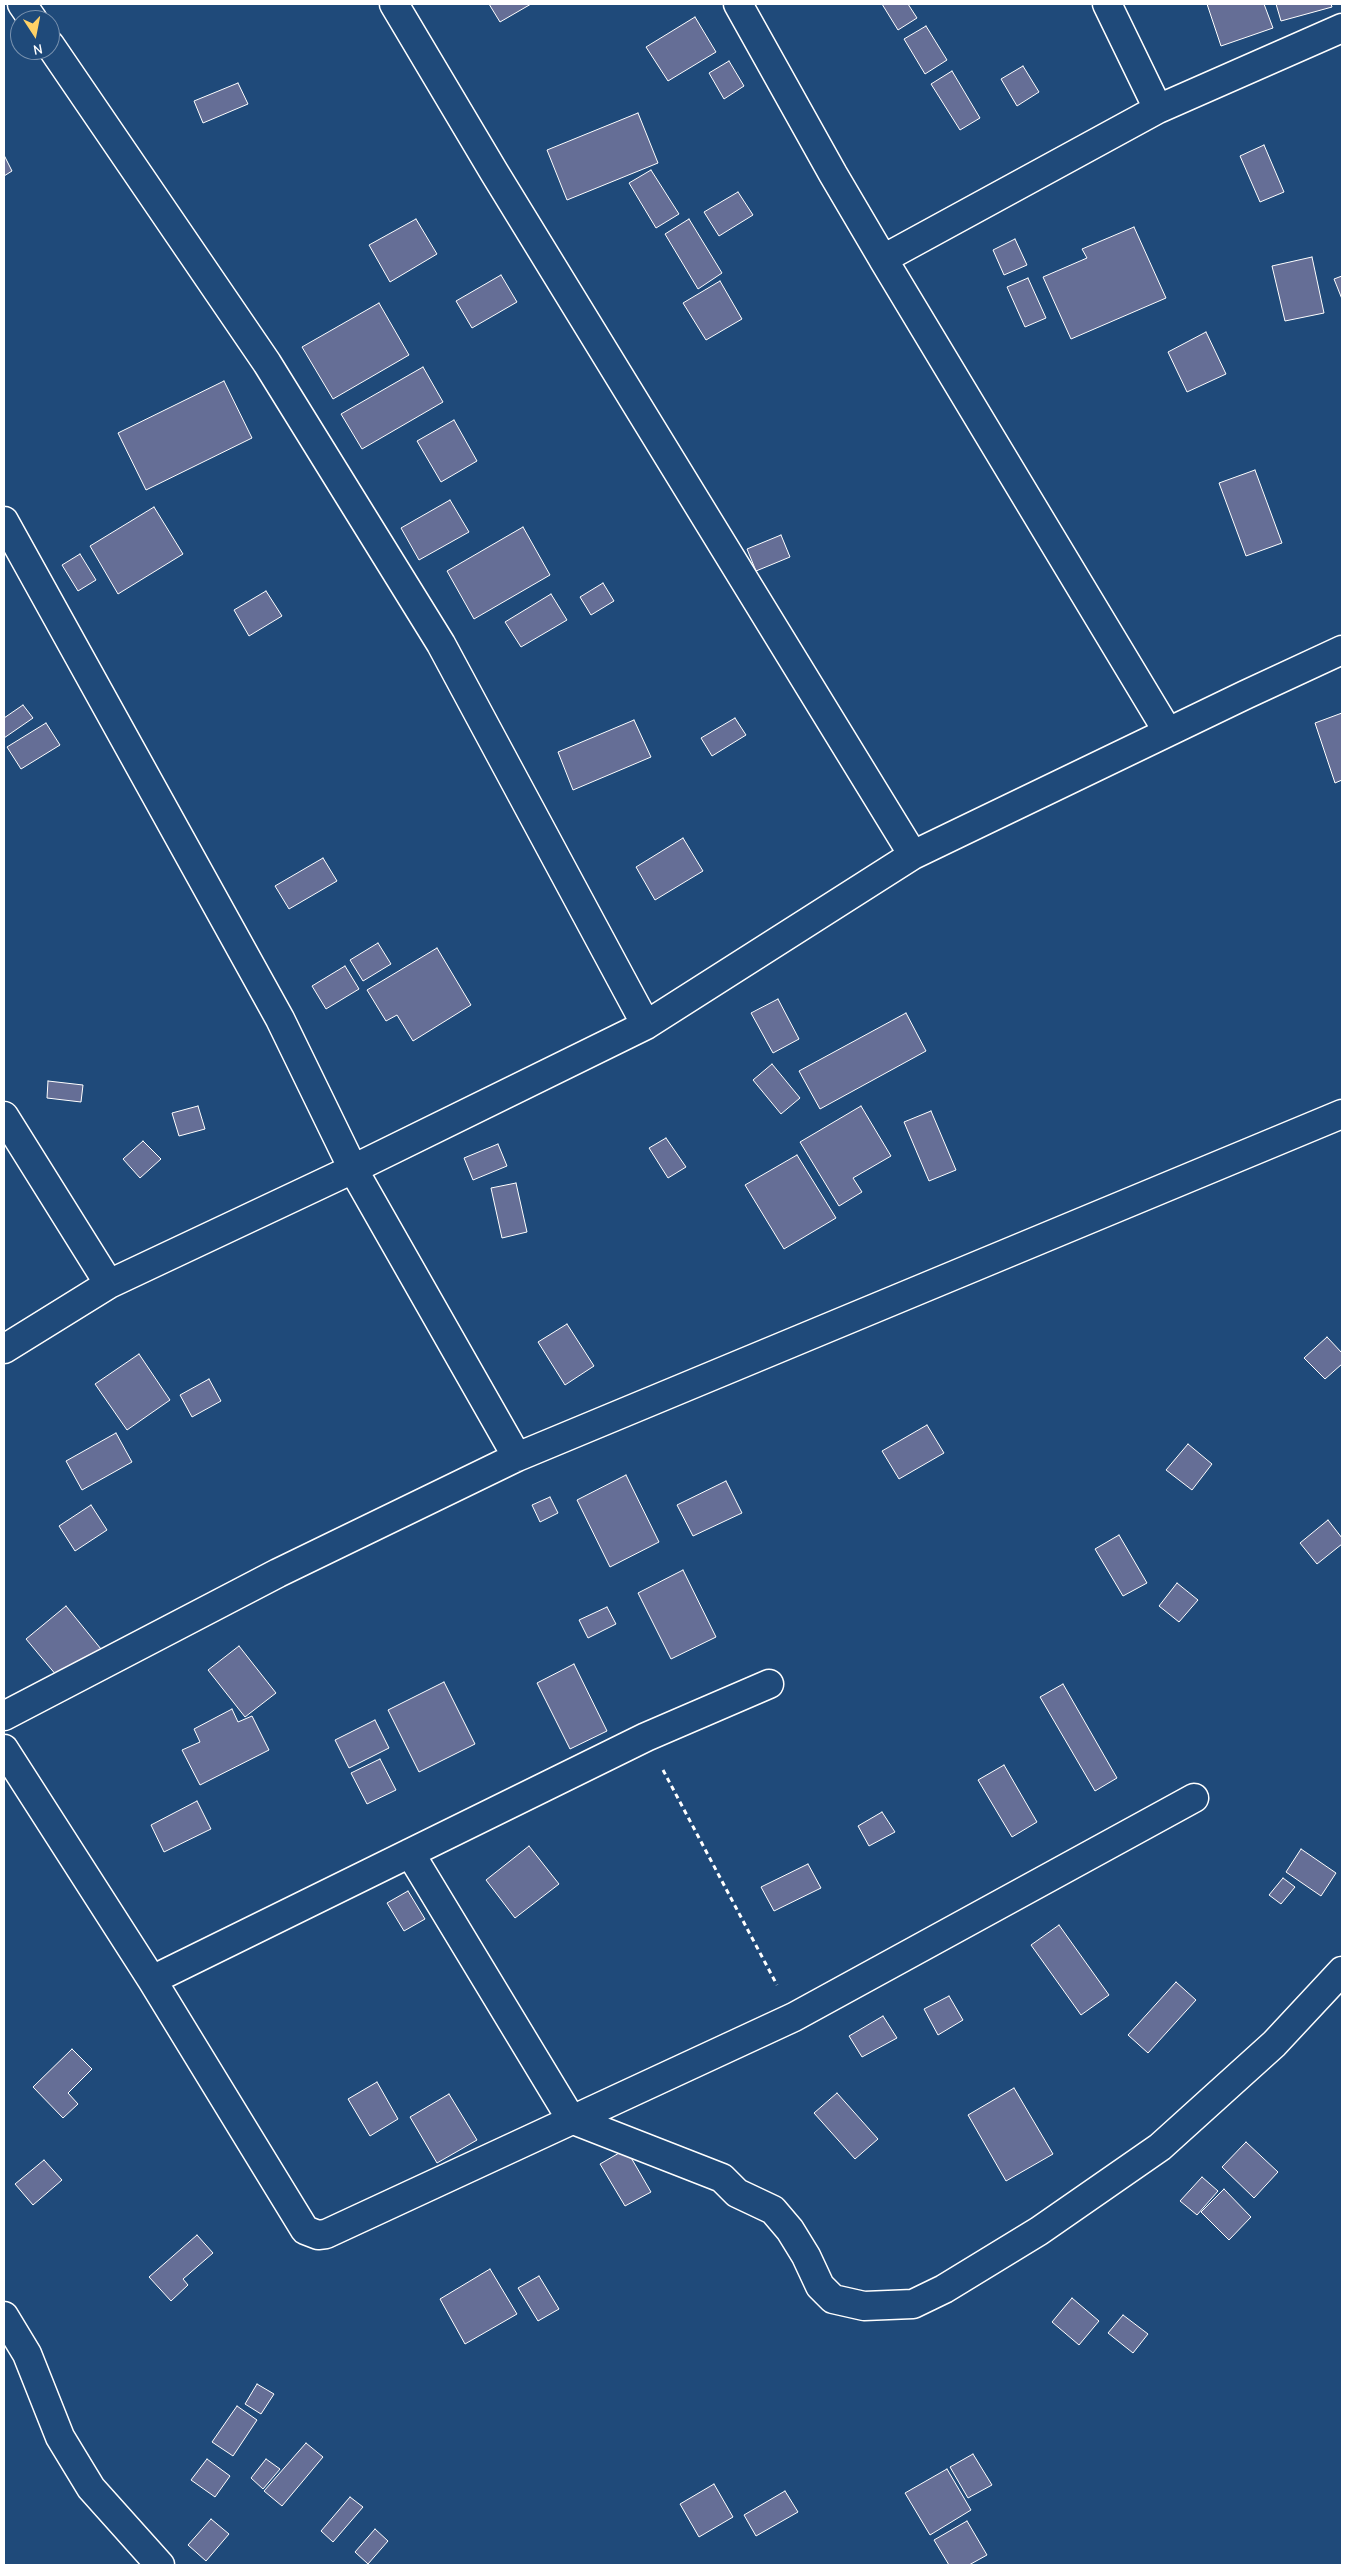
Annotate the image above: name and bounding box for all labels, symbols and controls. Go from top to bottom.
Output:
north arrow [10,10,60,60]
text: N [32,40,44,58]

